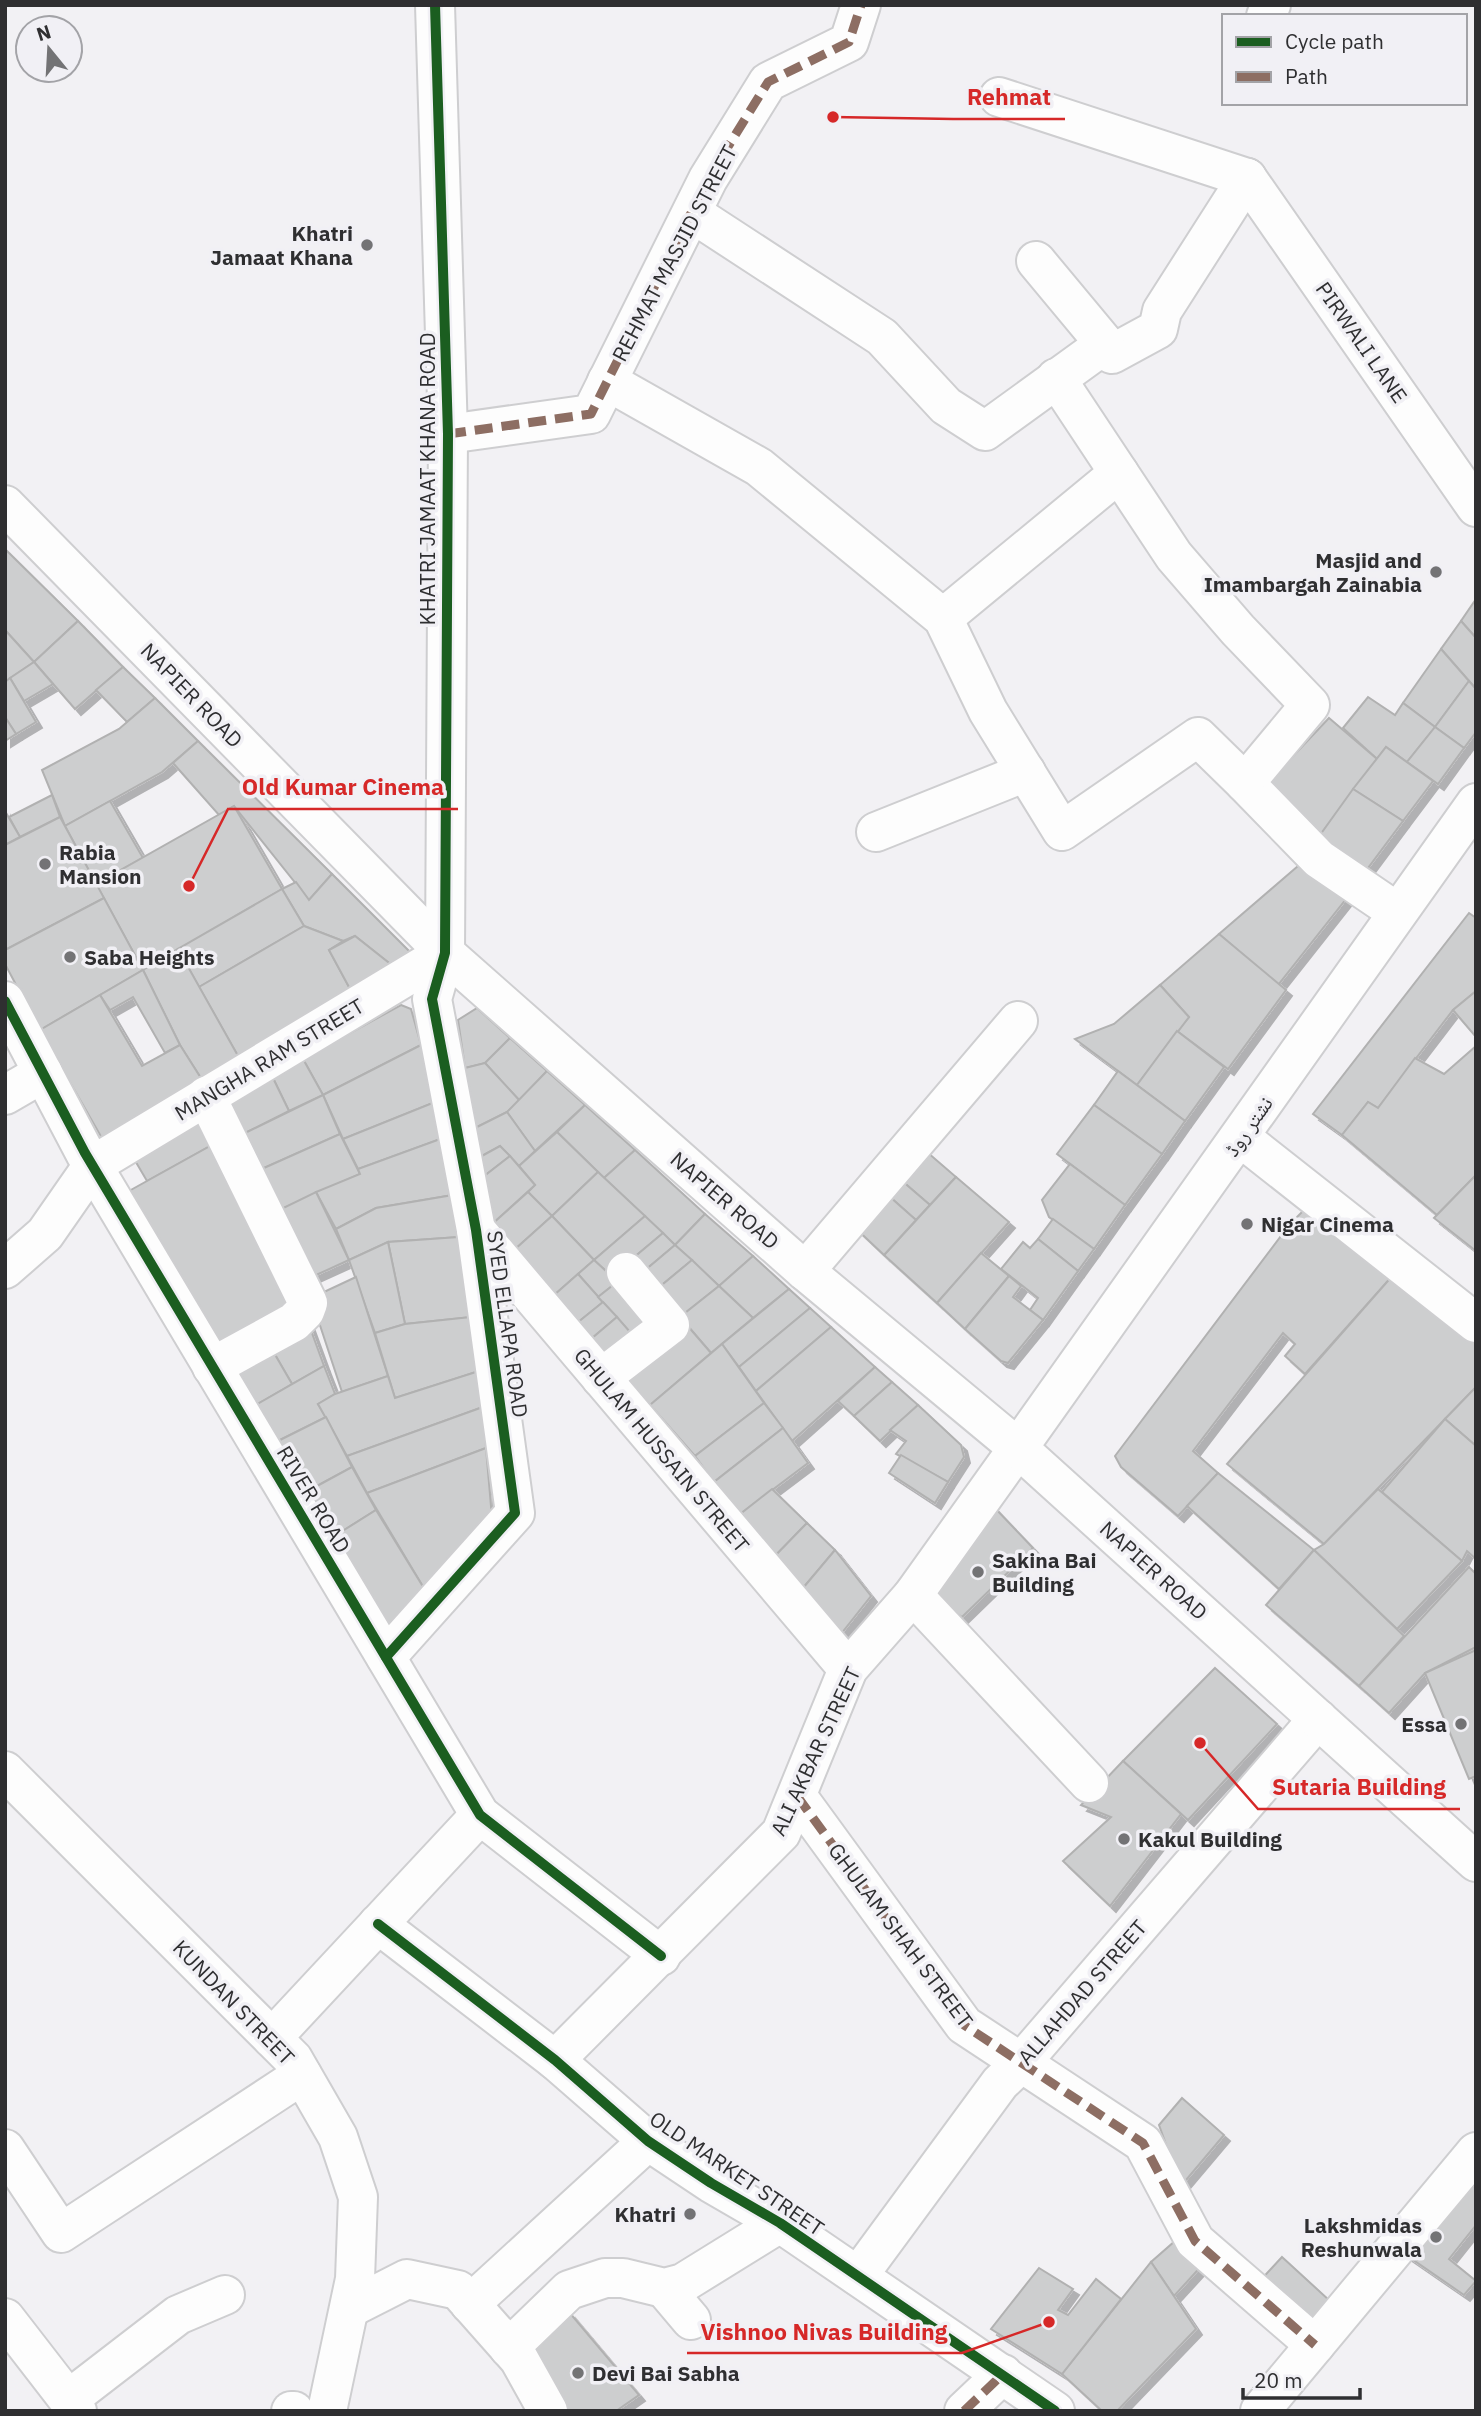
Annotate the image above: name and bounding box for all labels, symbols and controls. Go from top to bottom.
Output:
north arrow [14,14,84,84]
legend [1222,14,1467,105]
text: N [33,19,54,46]
text: Cycle path [1285,27,1384,55]
text: Path [1285,62,1328,90]
callout: Rehmat [953,75,1065,119]
text: Rehmat [967,81,1051,111]
street label: REHMAT MASJID STREET [605,140,743,366]
place label: Khatri Jamaat Khana [210,219,353,271]
marker: Khatri Jamaat Khana [359,237,375,253]
street label: PIRWALI LANE [1310,276,1414,408]
street label: KHATRI JAMAAT KHANA ROAD [413,332,441,626]
place label: Masjid and Imambargah Zainabia [1204,546,1422,598]
marker: Masjid and Imambargah Zainabia [1428,564,1444,580]
street label: NAPIER ROAD [135,637,249,753]
callout: Old Kumar Cinema [228,765,458,809]
text: Old Kumar Cinema [242,771,444,801]
place label: Rabia Mansion [59,838,142,890]
marker: Rabia Mansion [37,856,53,872]
place label: Saba Heights [84,943,214,971]
marker: Saba Heights [62,949,78,965]
street label: MANGHA RAM STREET [169,991,369,1127]
street label: نشتر روڈ [1217,1090,1279,1162]
street label: NAPIER ROAD [665,1145,785,1255]
place label: Nigar Cinema [1261,1210,1394,1238]
marker: Nigar Cinema [1239,1216,1255,1232]
street label: SYED ELLAPA ROAD [481,1229,535,1419]
street label: GHULAM HUSSAIN STREET [568,1342,756,1558]
street label: RIVER ROAD [271,1440,357,1558]
street label: NAPIER ROAD [1094,1514,1214,1626]
place label: Sakina Bai Building [992,1546,1097,1598]
marker: Sakina Bai Building [970,1564,986,1580]
street label: ALI AKBAR STREET [764,1662,866,1840]
place label: Essa [1401,1710,1447,1738]
marker: Essa [1453,1716,1469,1732]
callout: Sutaria Building [1258,1765,1460,1809]
text: Sutaria Building [1272,1771,1446,1801]
place label: Kakul Building [1138,1825,1282,1853]
marker: Kakul Building [1116,1831,1132,1847]
street label: GHULAM SHAH STREET [822,1837,980,2033]
street label: ALLAHDAD STREET [1011,1914,1153,2070]
street label: KUNDAN STREET [167,1934,301,2070]
street label: OLD MARKET STREET [644,2104,830,2242]
place label: Khatri [615,2200,676,2228]
marker: Khatri [682,2206,698,2222]
place label: Lakshmidas Reshunwala [1301,2211,1422,2263]
marker: Lakshmidas Reshunwala [1428,2229,1444,2245]
callout: Vishnoo Nivas Building [687,2309,962,2353]
text: Vishnoo Nivas Building [701,2316,948,2346]
scale bar [1243,2356,1360,2400]
place label: Devi Bai Sabha [592,2359,740,2387]
marker: Devi Bai Sabha [570,2365,586,2381]
text: 20 m [1254,2366,1303,2394]

